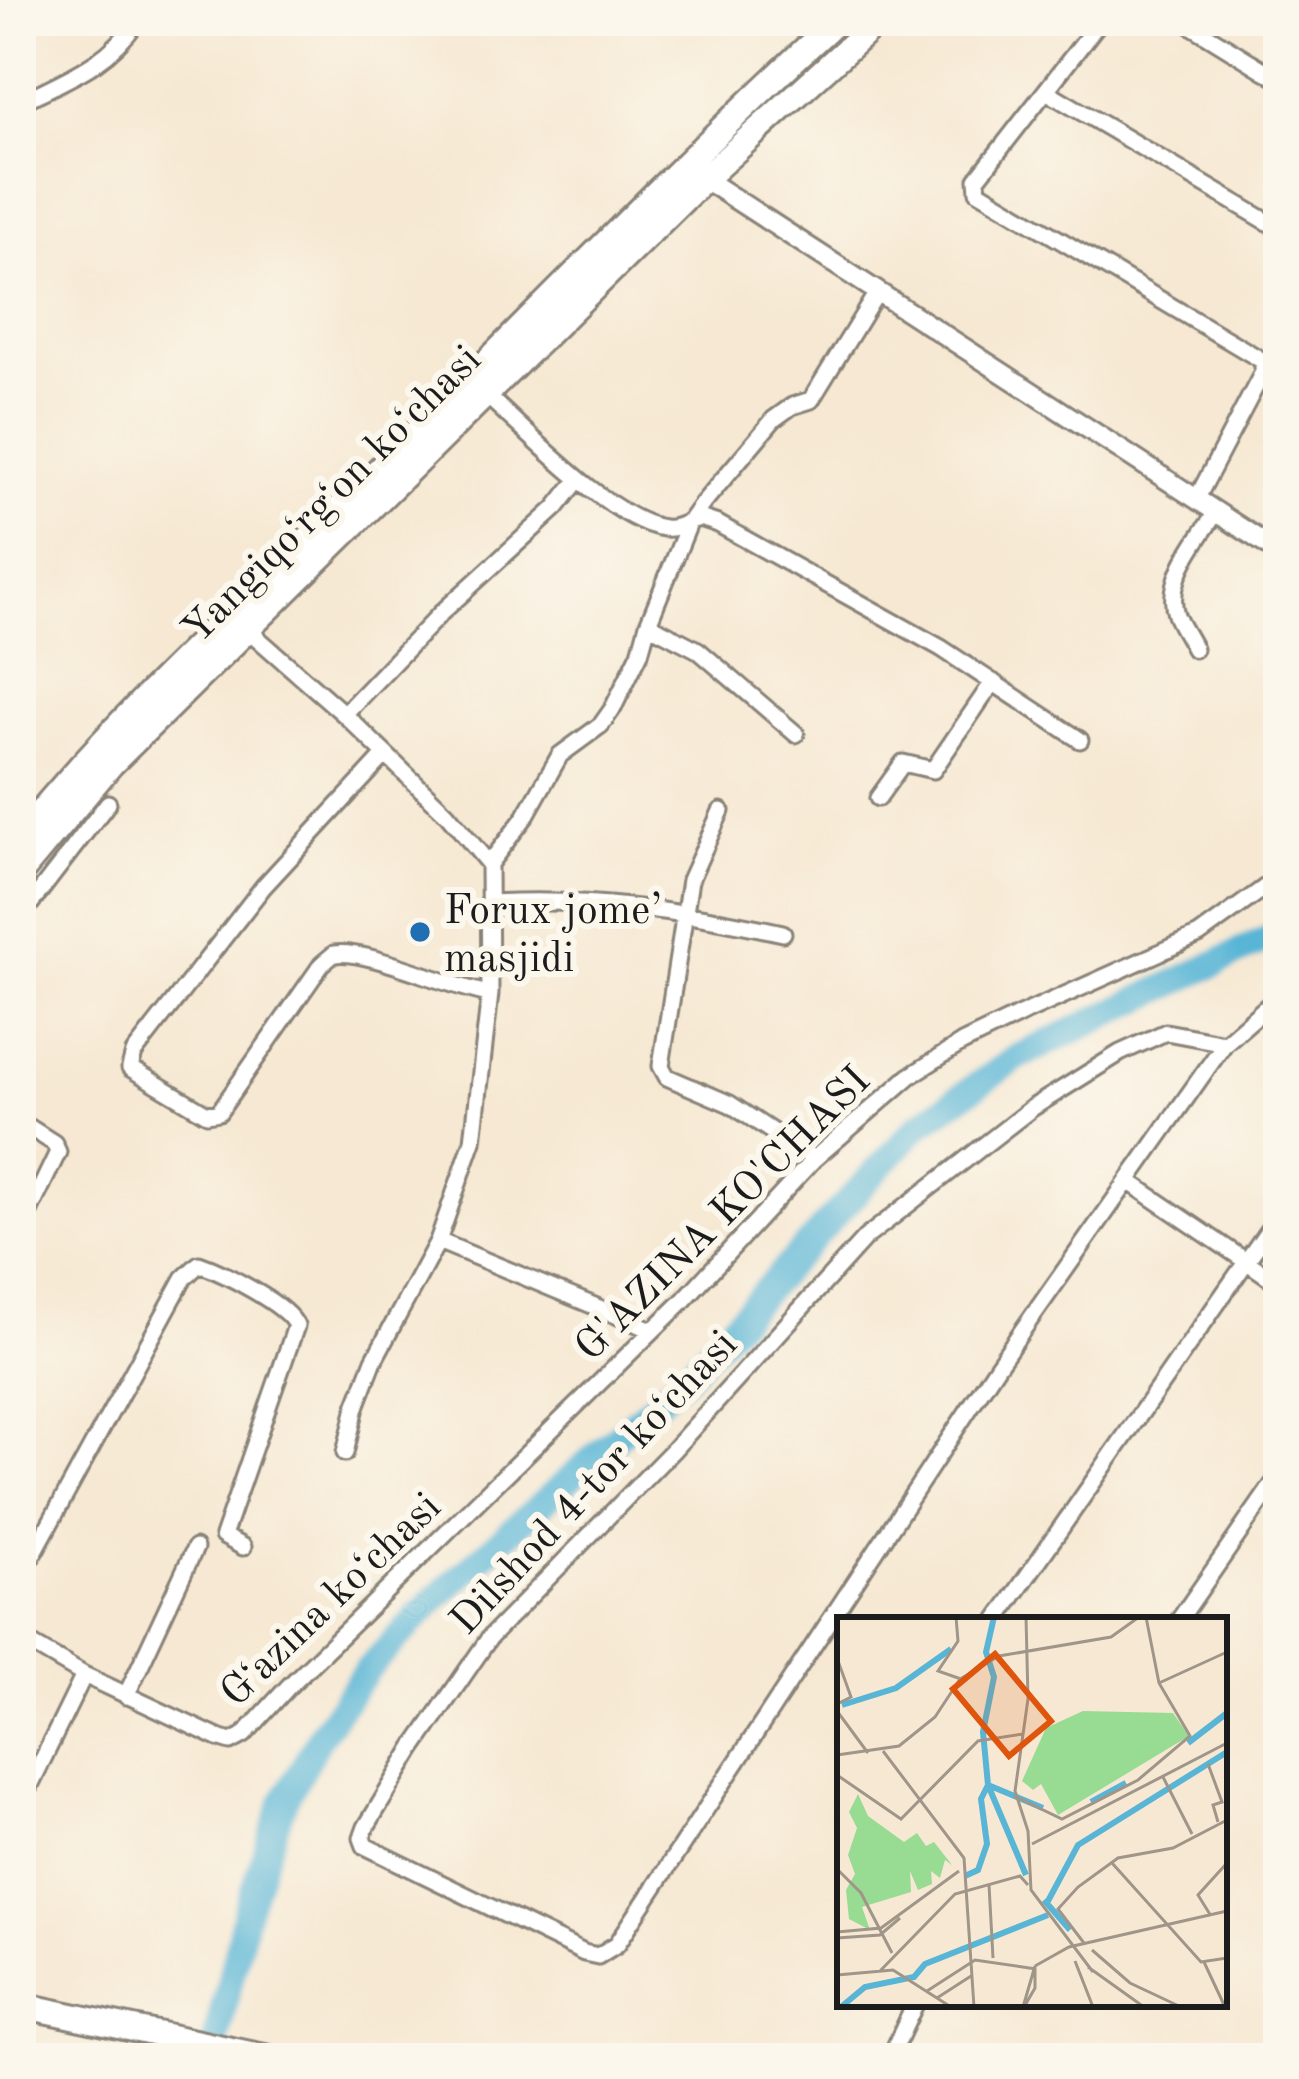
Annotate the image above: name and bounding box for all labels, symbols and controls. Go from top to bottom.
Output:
street label: Yangiqoʻrgʻon koʻchasi [176,339,490,653]
place label: Forux jome’ masjidi [444,891,662,981]
marker: Forux jome’ masjidi [407,919,433,945]
street label: G'AZINA KO'CHASI [569,1060,879,1370]
street label: Dilshod 4-tor koʻchasi [444,1324,746,1644]
street label: Gʻazina koʻchasi [214,1486,450,1716]
inset map [837,1617,1227,2007]

